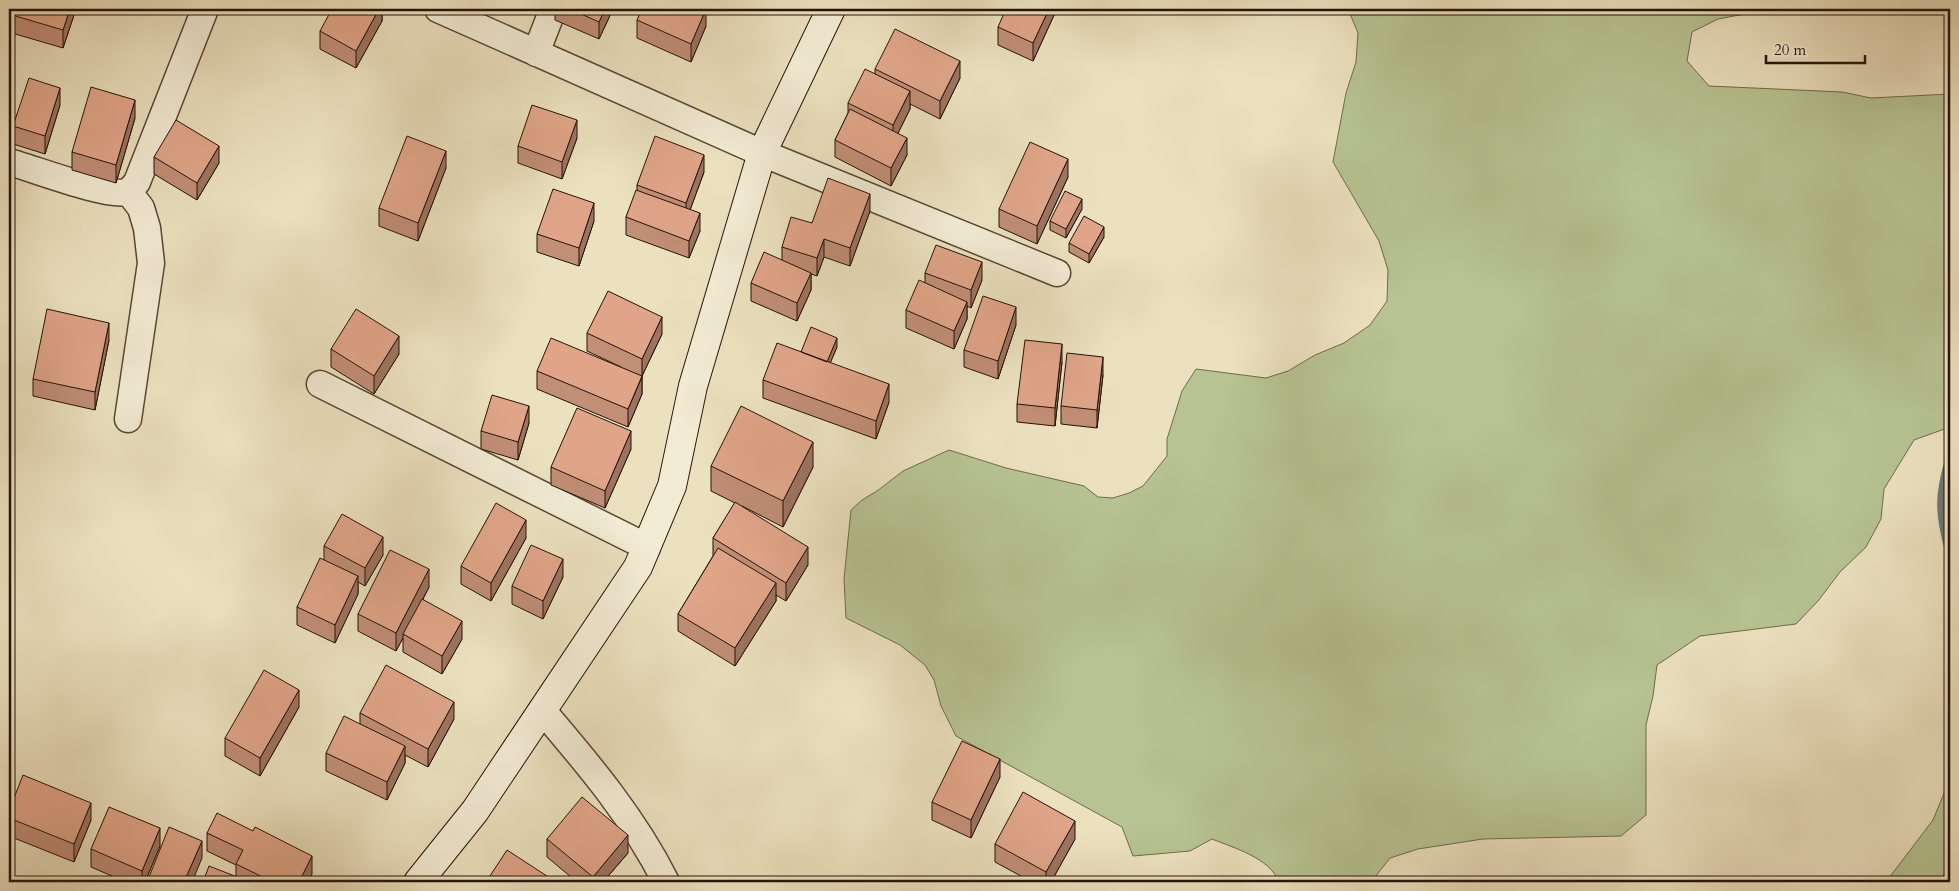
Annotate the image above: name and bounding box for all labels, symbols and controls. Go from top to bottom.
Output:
scale bar [1766,32,1865,64]
text: 20 m [1774,40,1806,60]

